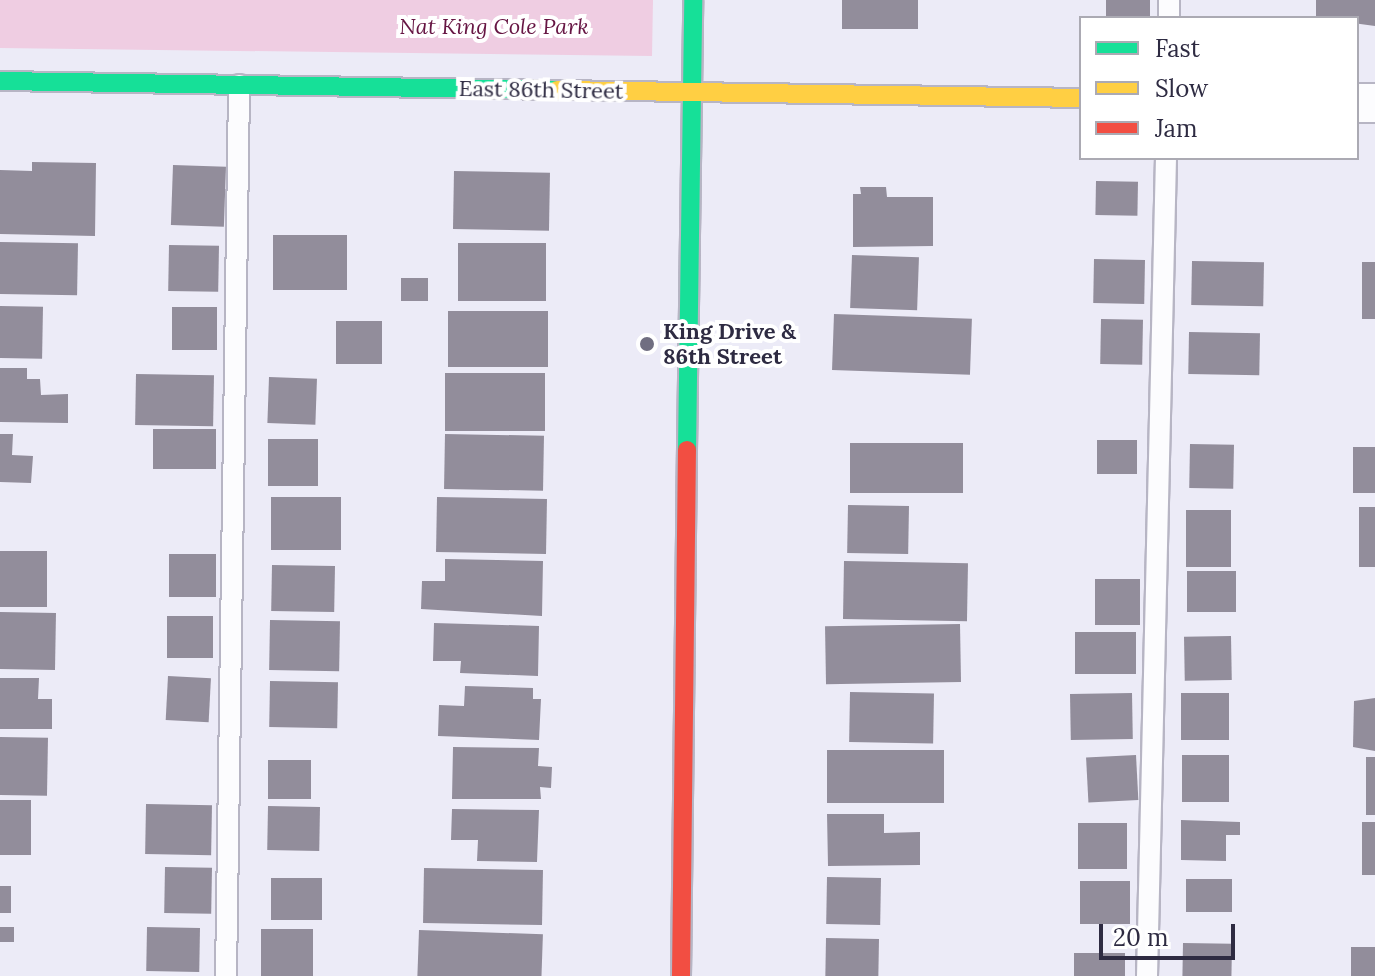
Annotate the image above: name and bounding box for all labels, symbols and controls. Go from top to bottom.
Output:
park label: Nat King Cole Park [399,14,589,40]
legend [1079,16,1359,160]
text: Fast [1155,33,1200,64]
text: Slow [1155,73,1208,104]
street label: East 86th Street [459,75,623,105]
text: Jam [1155,113,1197,144]
place label: King Drive & 86th Street [663,318,796,370]
marker: King Drive & 86th Street [638,335,656,353]
scale bar [1103,908,1239,958]
text: 20 m [1113,922,1169,953]

